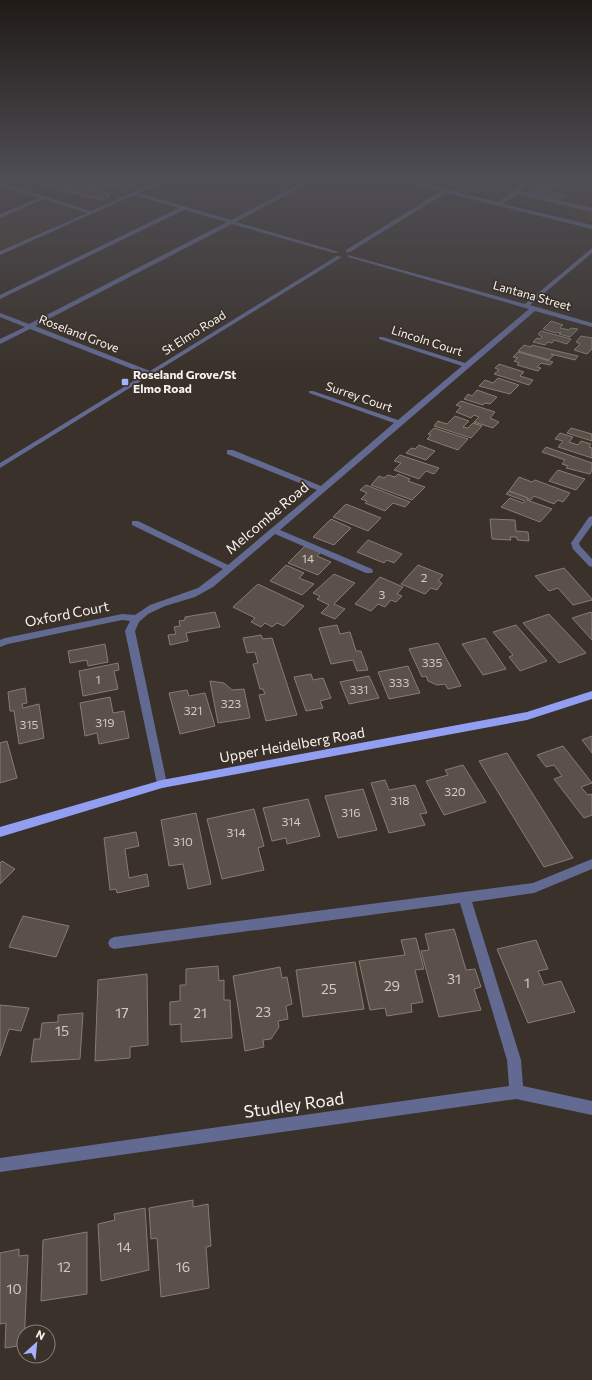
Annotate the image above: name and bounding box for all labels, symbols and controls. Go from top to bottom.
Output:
street label: Lantana Street [492,277,573,313]
street label: St Elmo Road [159,307,228,357]
street label: Roseland Grove [37,311,121,355]
street label: Lincoln Court [390,322,465,358]
place label: Roseland Grove/St Elmo Road [133,367,236,395]
marker: Roseland Grove/St Elmo Road [120,377,130,387]
street label: Surrey Court [324,378,395,414]
street label: Melcombe Road [222,478,312,557]
house number: 14 [302,551,314,565]
house number: 2 [421,570,428,584]
house number: 3 [379,587,386,601]
street label: Oxford Court [23,597,111,630]
house number: 335 [422,655,442,669]
house number: 1 [95,672,101,686]
house number: 333 [389,675,409,689]
house number: 331 [350,682,368,696]
house number: 323 [221,696,241,710]
house number: 321 [184,703,202,717]
house number: 319 [95,715,115,729]
house number: 315 [20,717,39,731]
street label: Upper Heidelberg Road [218,723,366,766]
house number: 320 [444,784,466,798]
house number: 318 [390,793,410,807]
house number: 316 [341,805,361,819]
house number: 314 [281,814,301,828]
house number: 314 [226,825,246,839]
house number: 310 [173,834,193,848]
house number: 31 [447,970,461,987]
house number: 1 [524,974,530,991]
house number: 29 [384,977,400,994]
house number: 25 [321,980,337,997]
house number: 23 [255,1003,271,1020]
house number: 17 [115,1004,129,1021]
house number: 21 [193,1004,207,1021]
house number: 15 [55,1022,69,1039]
street label: Studley Road [243,1087,345,1122]
house number: 14 [117,1238,132,1255]
house number: 12 [57,1258,71,1275]
house number: 16 [176,1258,190,1275]
house number: 10 [6,1280,22,1297]
north arrow [16,1324,56,1364]
text: N [34,1327,47,1342]

